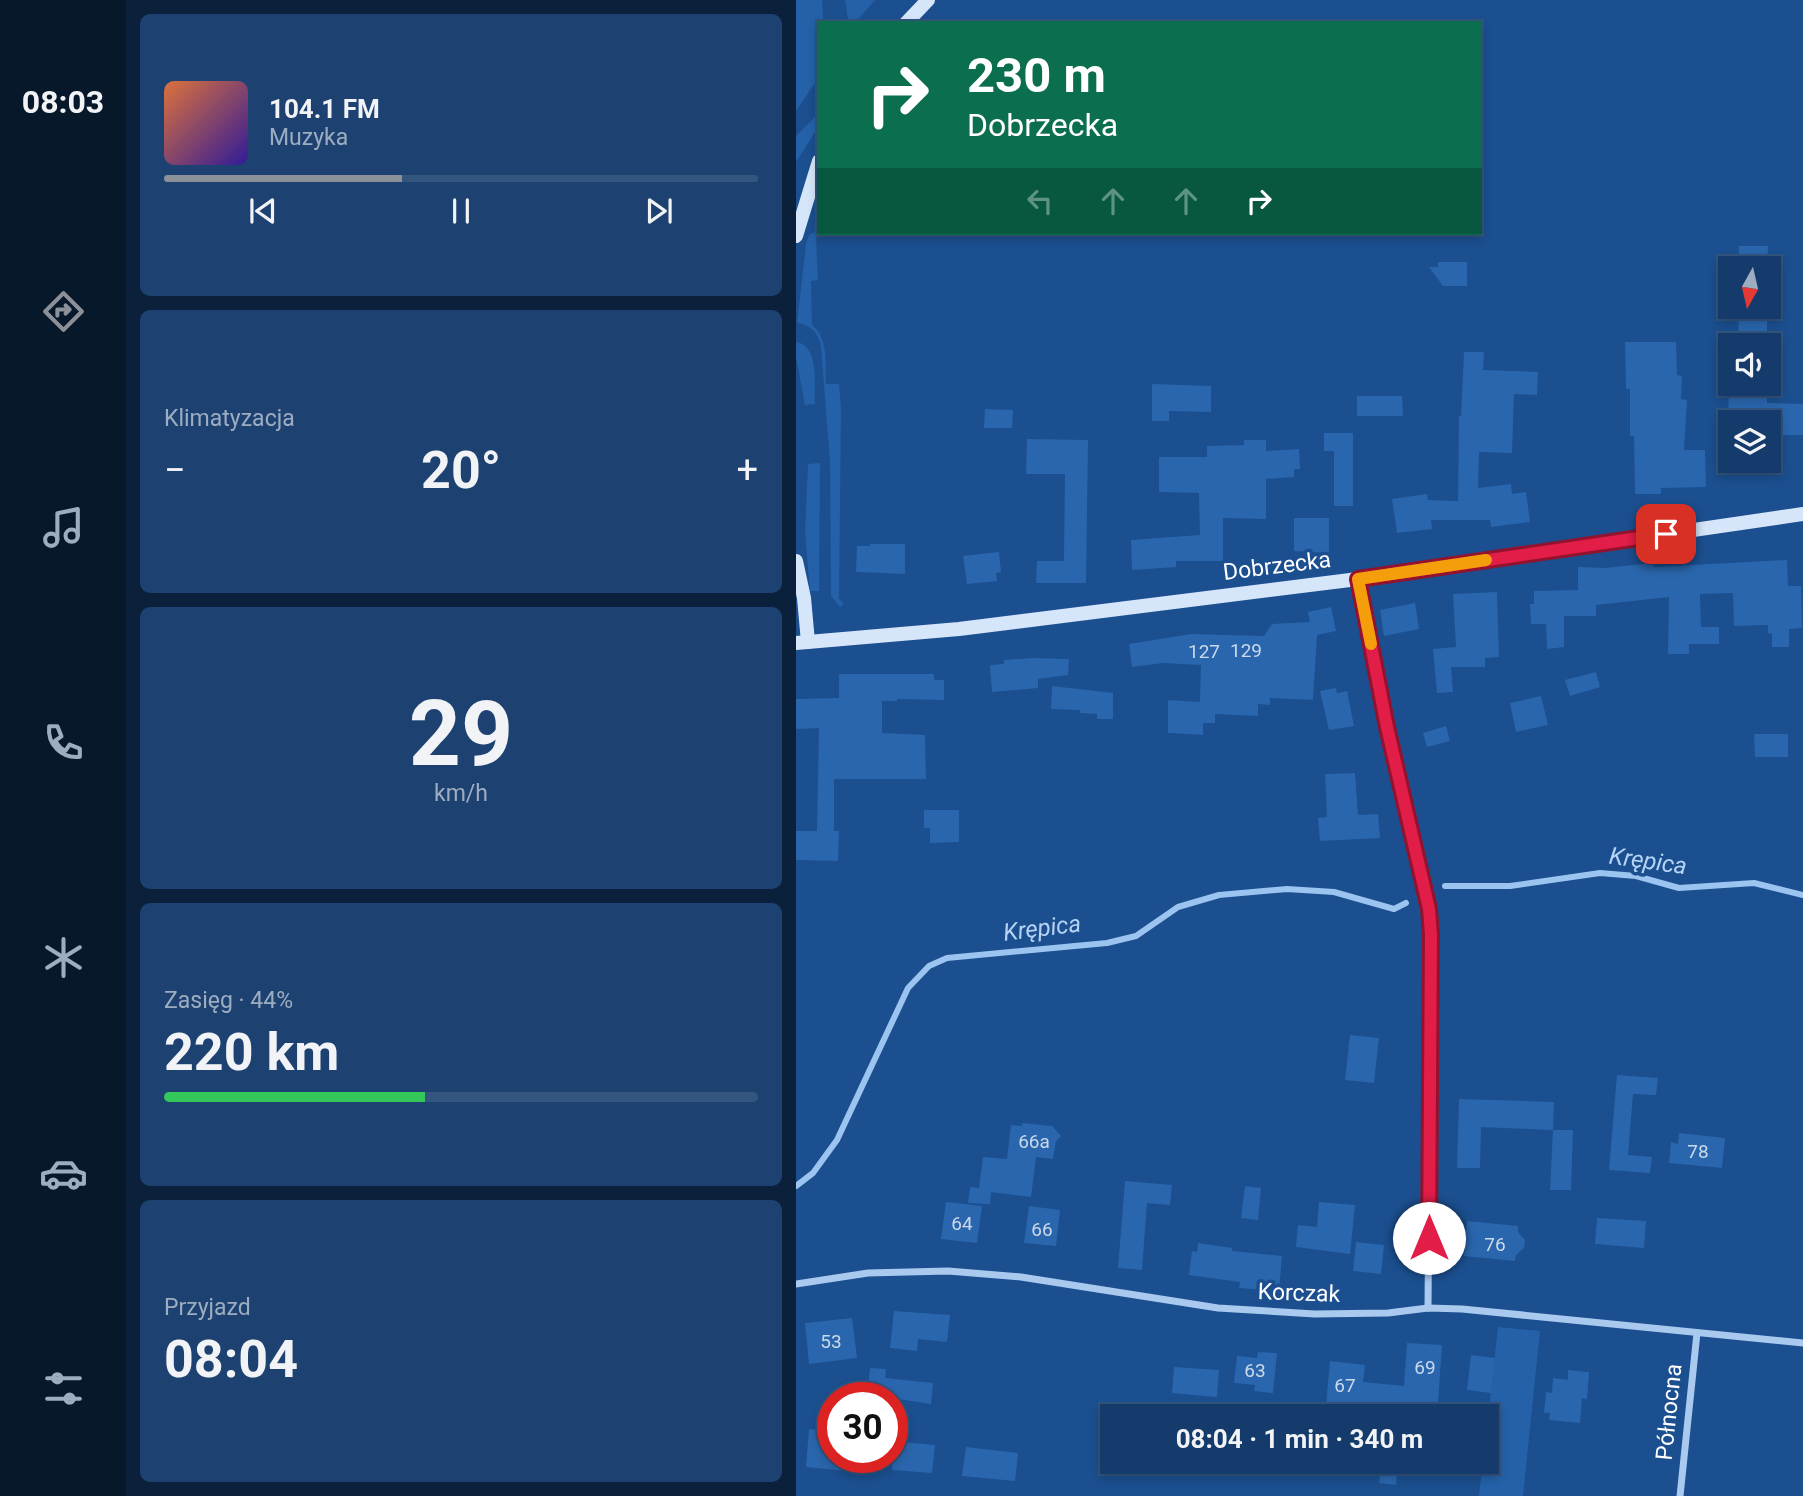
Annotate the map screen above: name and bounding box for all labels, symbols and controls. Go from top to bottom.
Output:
text: 230 m [967,47,1106,104]
icon: right [852,49,943,140]
text: 08:03 [22,83,104,121]
text: 104.1 FM [269,94,380,124]
text: Dobrzecka [967,106,1118,144]
text: Muzyka [269,124,348,151]
icon: left [1021,182,1059,220]
icon: ahead [1094,182,1132,220]
icon: ahead [1167,182,1205,220]
icon: right [1240,182,1278,220]
icon: previous [244,192,282,230]
icon: pause [442,192,480,230]
icon: next [640,192,678,230]
north arrow [1718,256,1781,318]
map controls [1718,256,1781,473]
icon: directions [39,287,88,336]
button: sound [1718,333,1781,396]
text: Klimatyzacja [164,405,295,432]
button: layers [1718,410,1781,473]
text: 20° [421,440,501,501]
text: − [164,448,186,492]
text: + [736,448,758,492]
icon: music [39,503,88,552]
pin [1636,504,1696,564]
icon: arrive [1647,515,1685,553]
street label: Dobrzecka [1221,546,1333,586]
house number: 129 [1230,639,1262,662]
house number: 127 [1188,640,1220,663]
text: 29 [409,681,513,787]
icon: phone [39,718,88,767]
text: km/h [434,780,488,807]
water label: Krępica [1607,842,1689,880]
water label: Krępica [1001,909,1083,947]
icon: climate [39,933,88,982]
text: Zasięg · 44% [164,987,293,1014]
text: 220 km [164,1022,339,1083]
house number: 66a [1018,1130,1050,1153]
house number: 78 [1687,1140,1709,1163]
icon: car [39,1149,88,1198]
position arrow [1392,1201,1466,1275]
house number: 64 [951,1212,973,1235]
house number: 66 [1031,1218,1053,1241]
house number: 76 [1484,1233,1506,1256]
street label: Korczak [1257,1278,1341,1308]
text: Przyjazd [164,1294,251,1321]
text: 08:04 [164,1329,298,1390]
house number: 53 [820,1330,842,1353]
house number: 69 [1414,1356,1436,1379]
house number: 63 [1244,1359,1266,1382]
street label: Północna [1651,1362,1687,1462]
icon: filters [39,1364,88,1413]
house number: 67 [1334,1374,1356,1397]
speed limit sign: 30 [817,1382,908,1473]
text: 08:04 · 1 min · 340 m [1176,1424,1423,1454]

